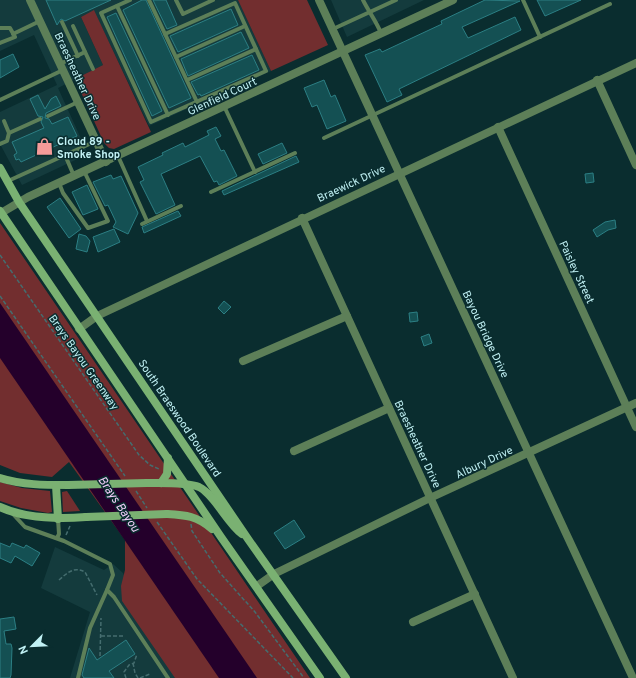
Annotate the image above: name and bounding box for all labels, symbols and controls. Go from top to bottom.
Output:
street label: Braesheather Drive [51,30,104,123]
street label: Glenfield Court [186,75,259,119]
place label: Cloud 89 - Smoke Shop [57,135,120,162]
shop icon: Cloud 89 - Smoke Shop [34,137,54,157]
street label: Braewick Drive [315,162,388,206]
street label: Paisley Street [555,239,597,306]
street label: Bayou Bridge Drive [459,288,512,380]
street label: Brays Bayou Greenway [45,312,122,413]
street label: South Braeswood Boulevard [135,357,224,480]
street label: Braesheather Drive [391,398,444,491]
street label: Albury Drive [454,444,515,482]
water label: Brays Bayou [94,473,143,536]
north arrow [12,626,52,666]
text: N [16,643,32,656]

